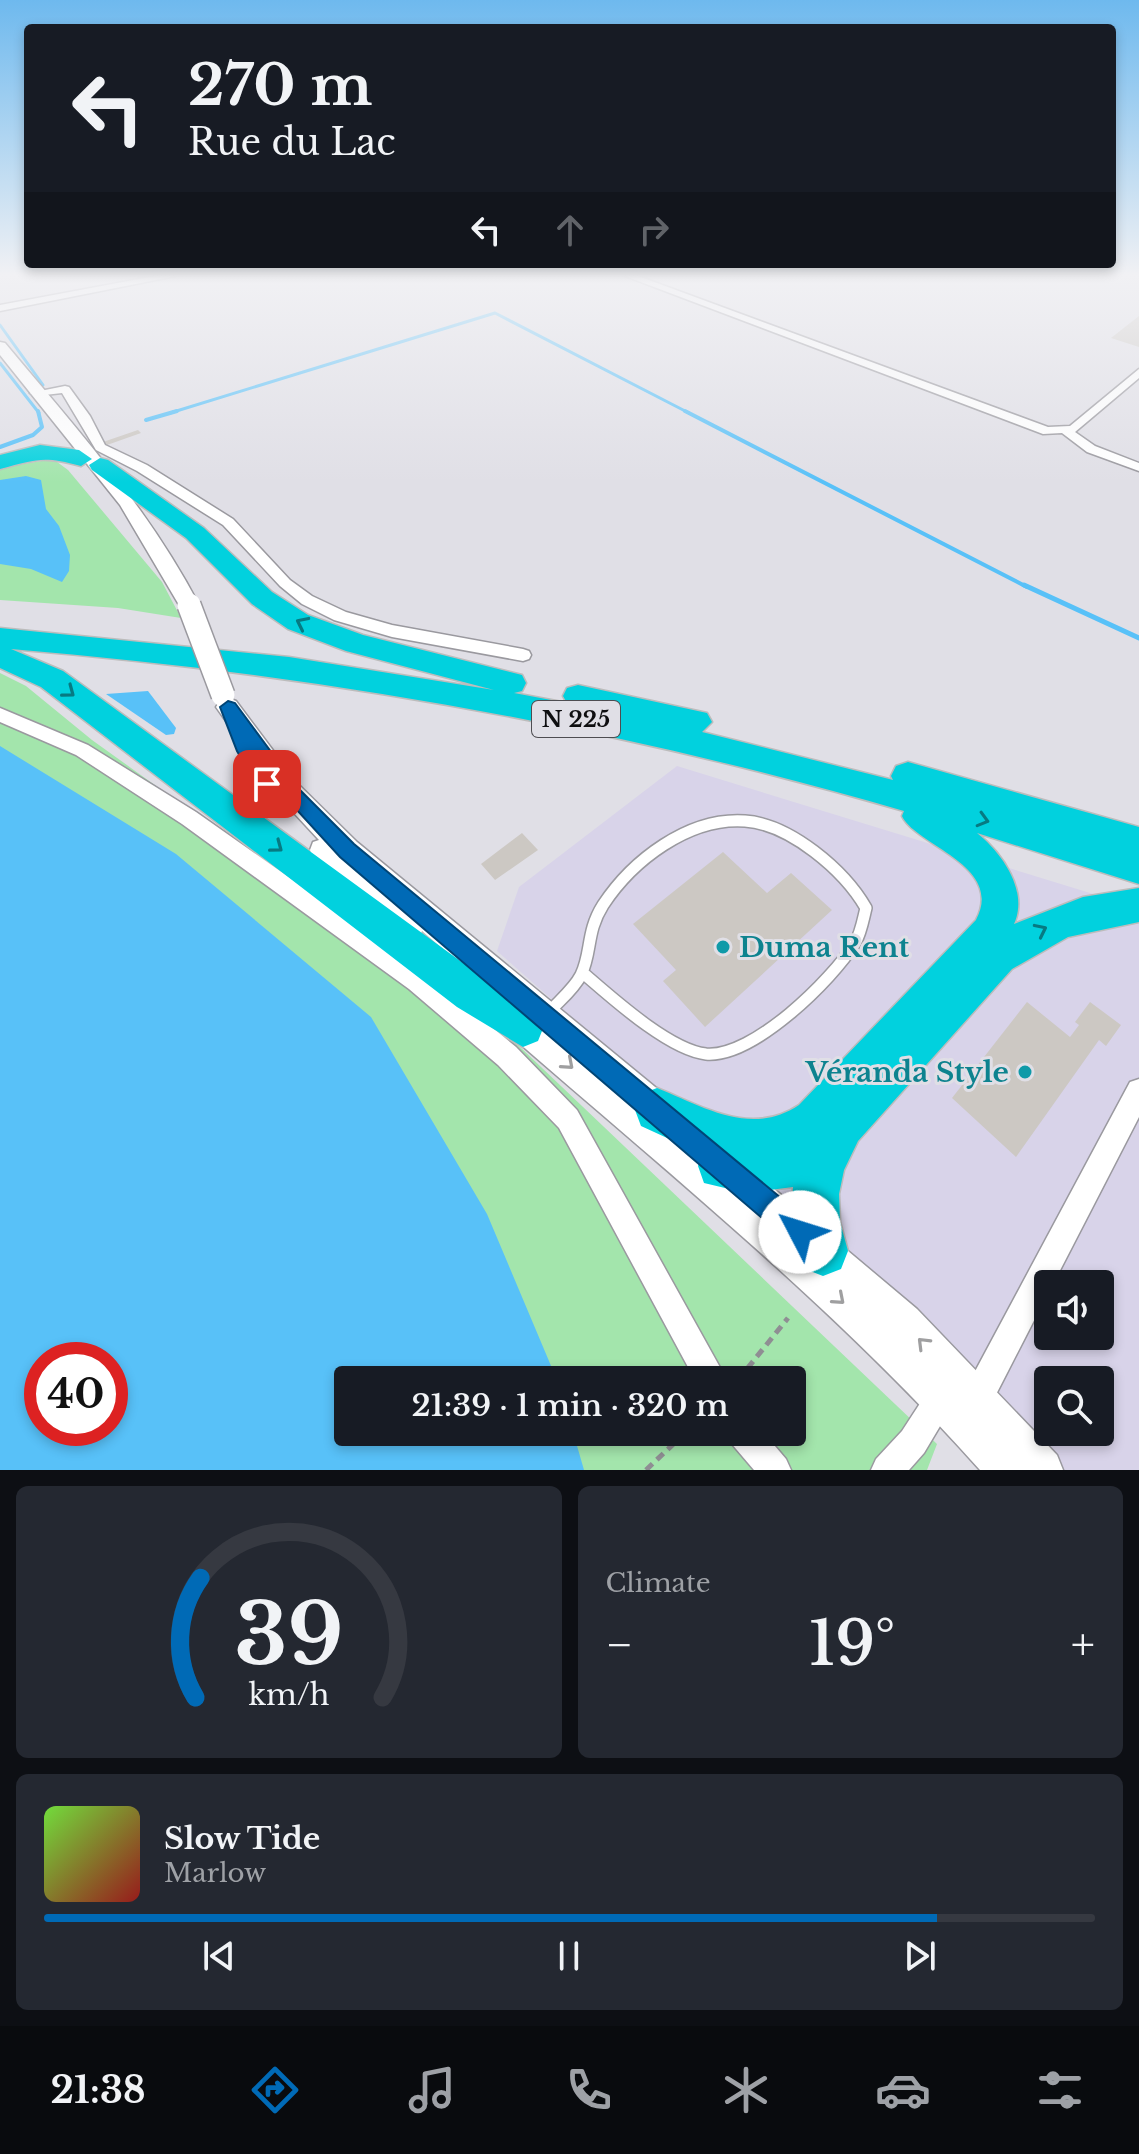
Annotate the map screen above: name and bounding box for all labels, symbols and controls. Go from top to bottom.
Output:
text: 270 m [188,51,372,120]
icon: left [56,56,160,160]
text: Rue du Lac [188,120,396,165]
icon: left [464,208,508,252]
icon: ahead [548,208,592,252]
icon: right [632,208,676,252]
one-way arrow [295,617,310,633]
one-way arrow [60,682,74,696]
road number: N 225 [532,701,620,737]
pin [233,750,301,818]
icon: arrive [245,762,289,806]
one-way arrow [976,811,990,827]
one-way arrow [268,838,283,852]
one-way arrow [1032,924,1047,940]
place label: Duma Rent [739,930,909,965]
marker: Duma Rent [714,938,732,956]
one-way arrow [558,1054,573,1069]
place label: Véranda Style [805,1055,1009,1090]
marker: Véranda Style [1016,1063,1034,1081]
position arrow [758,1190,842,1274]
map controls [1034,1270,1114,1446]
button: sound [1034,1270,1114,1350]
one-way arrow [830,1290,844,1304]
one-way arrow [918,1338,932,1352]
speed limit sign: 40 [24,1342,128,1446]
button: search [1034,1366,1114,1446]
text: 21:39 · 1 min · 320 m [411,1387,729,1424]
text: Climate [606,1567,711,1599]
text: 39 [234,1583,343,1686]
text: 19° [809,1607,895,1681]
text: − [606,1617,633,1672]
text: + [1071,1617,1095,1672]
text: km/h [248,1677,329,1713]
text: Slow Tide [164,1820,320,1857]
text: Marlow [164,1857,266,1889]
icon: previous [197,1934,241,1978]
icon: pause [547,1934,591,1978]
icon: next [898,1934,942,1978]
icon: directions [247,2062,303,2118]
icon: music [404,2062,460,2118]
icon: phone [561,2062,617,2118]
icon: climate [718,2062,774,2118]
icon: car [875,2062,931,2118]
icon: filters [1032,2062,1088,2118]
text: 21:38 [51,2068,146,2113]

